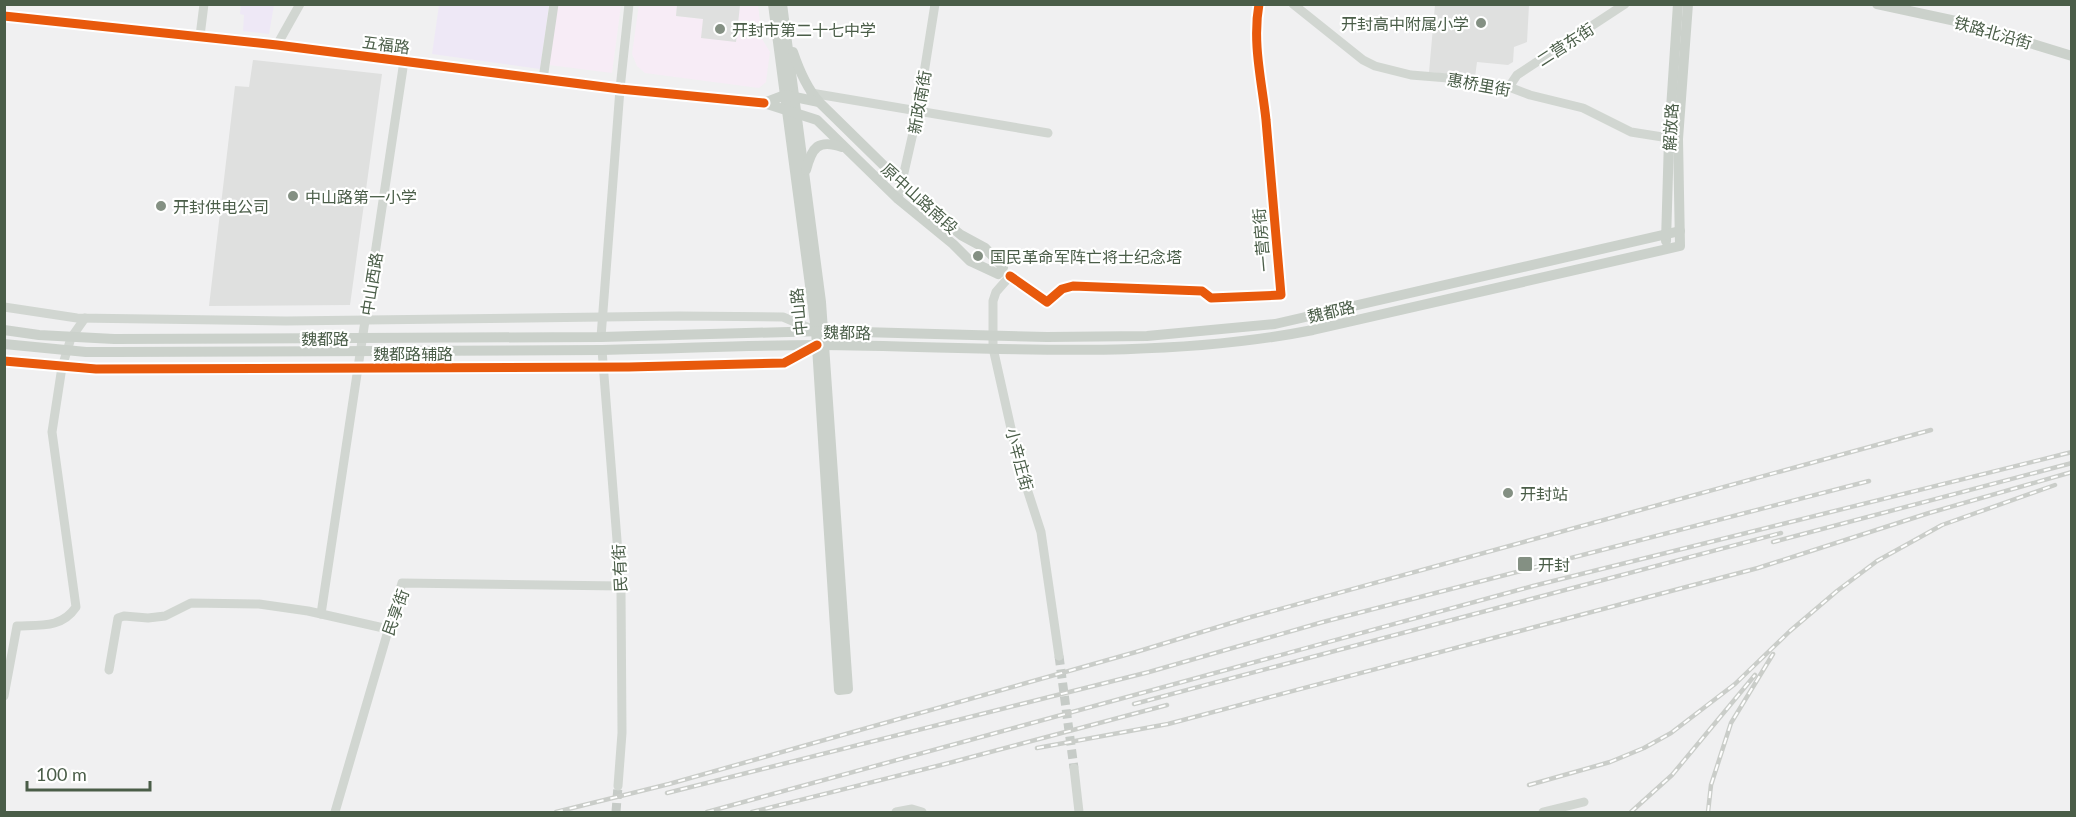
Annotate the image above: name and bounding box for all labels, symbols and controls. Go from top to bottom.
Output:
street label: 铁路北沿街 [1952,12,2034,52]
place label: 开封高中附属小学 [1341,14,1469,33]
marker: 开封高中附属小学 [1474,16,1488,30]
street label: 二营东街 [1533,19,1597,69]
place label: 开封市第二十七中学 [732,20,876,39]
marker: 开封市第二十七中学 [713,22,727,36]
street label: 五福路 [361,32,411,56]
street label: 新政南街 [904,69,934,135]
street label: 惠桥里街 [1446,69,1512,99]
street label: 解放路 [1659,103,1681,151]
street label: 原中山路南段 [878,159,962,237]
place label: 中山路第一小学 [305,187,417,206]
marker: 中山路第一小学 [286,189,300,203]
place label: 开封供电公司 [173,197,269,216]
marker: 开封供电公司 [154,199,168,213]
street label: 一营房街 [1249,207,1273,273]
place label: 国民革命军阵亡将士纪念塔 [990,247,1182,266]
marker: 国民革命军阵亡将士纪念塔 [971,249,985,263]
street label: 中山西路 [357,251,385,317]
street label: 中山路 [786,287,810,337]
street label: 魏都路 [1305,296,1357,326]
street label: 魏都路 [823,322,871,342]
street label: 魏都路 [301,329,349,348]
street label: 魏都路辅路 [373,344,453,363]
street label: 小辛庄街 [1003,426,1037,492]
place label: 开封站 [1520,484,1568,503]
marker: 开封站 [1501,486,1515,500]
street label: 民有街 [608,544,630,592]
marker: 开封 [1516,555,1534,573]
place label: 开封 [1538,555,1570,574]
street label: 民享街 [378,586,412,638]
scale bar [27,754,150,792]
text: 100 m [36,763,87,785]

